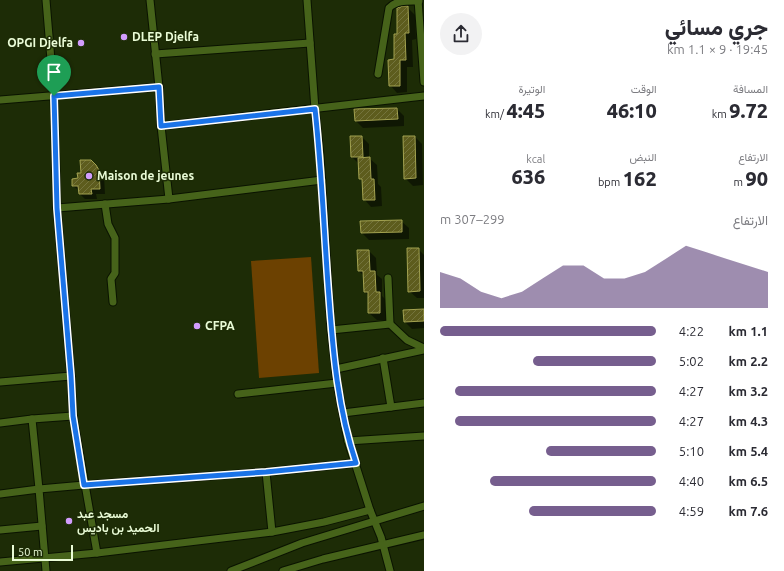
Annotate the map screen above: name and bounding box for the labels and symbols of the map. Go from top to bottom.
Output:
place label: DLEP Djelfa [132,30,199,43]
marker: DLEP Djelfa [119,32,129,42]
place label: OPGI Djelfa [7,36,73,49]
marker: OPGI Djelfa [76,38,86,48]
pin [37,55,71,96]
place label: Maison de jeunes [97,169,194,182]
marker: Maison de jeunes [84,171,94,181]
place label: CFPA [205,319,235,332]
marker: CFPA [192,321,202,331]
place label: مسجد عبد الحميد بن باديس [77,507,160,535]
marker: مسجد عبد الحميد بن باديس [64,516,74,526]
scale bar [12,543,73,562]

